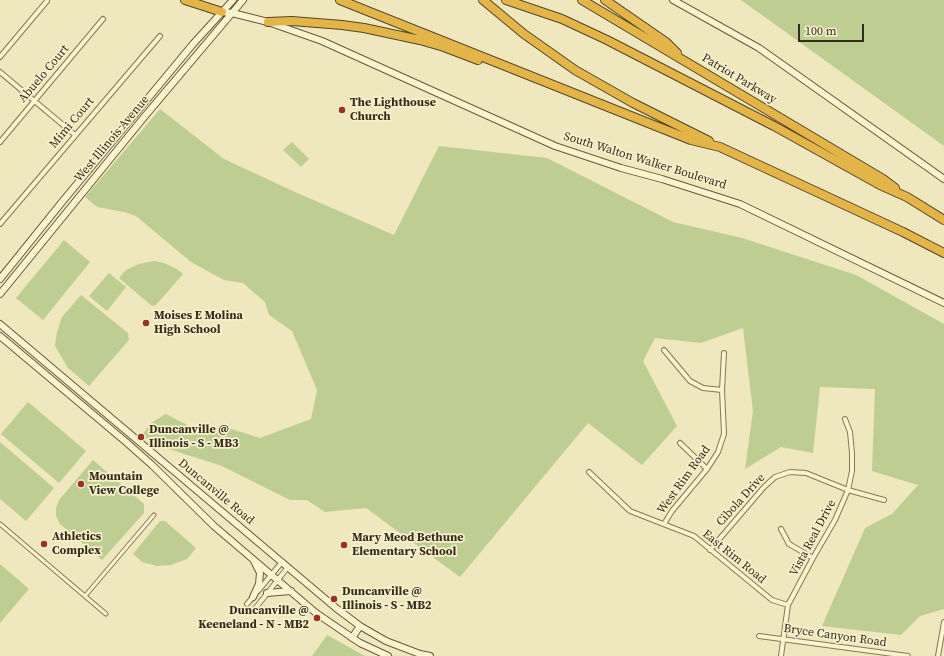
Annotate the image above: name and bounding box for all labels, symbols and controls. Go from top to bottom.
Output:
scale bar [800,16,866,42]
text: 100 m [805,23,837,39]
street label: Abuelo Court [16,42,72,106]
street label: Patriot Parkway [699,51,779,107]
street label: West Illinois Avenue [72,93,152,185]
street label: Mimi Court [47,95,97,151]
place label: The Lighthouse Church [350,96,436,124]
marker: The Lighthouse Church [337,105,347,115]
street label: South Walton Walker Boulevard [562,129,728,193]
place label: Moises E Molina High School [154,309,243,337]
marker: Moises E Molina High School [141,318,151,328]
place label: Duncanville @ Illinois - S - MB3 [149,423,239,451]
marker: Duncanville @ Illinois - S - MB3 [136,432,146,442]
street label: West Rim Road [654,443,714,517]
street label: Duncanville Road [175,456,257,528]
place label: Mountain View College [89,470,159,498]
street label: Cibola Drive [714,471,768,529]
marker: Mountain View College [76,479,86,489]
street label: Vista Real Drive [787,497,839,579]
street label: East Rim Road [699,527,769,587]
place label: Athletics Complex [52,530,101,558]
place label: Mary Meod Bethune Elementary School [352,531,464,559]
marker: Athletics Complex [39,539,49,549]
marker: Mary Meod Bethune Elementary School [339,540,349,550]
place label: Duncanville @ Illinois - S - MB2 [342,585,432,613]
marker: Duncanville @ Illinois - S - MB2 [329,594,339,604]
place label: Duncanville @ Keeneland - N - MB2 [198,604,309,632]
marker: Duncanville @ Keeneland - N - MB2 [312,613,322,623]
street label: Bryce Canyon Road [783,622,887,650]

